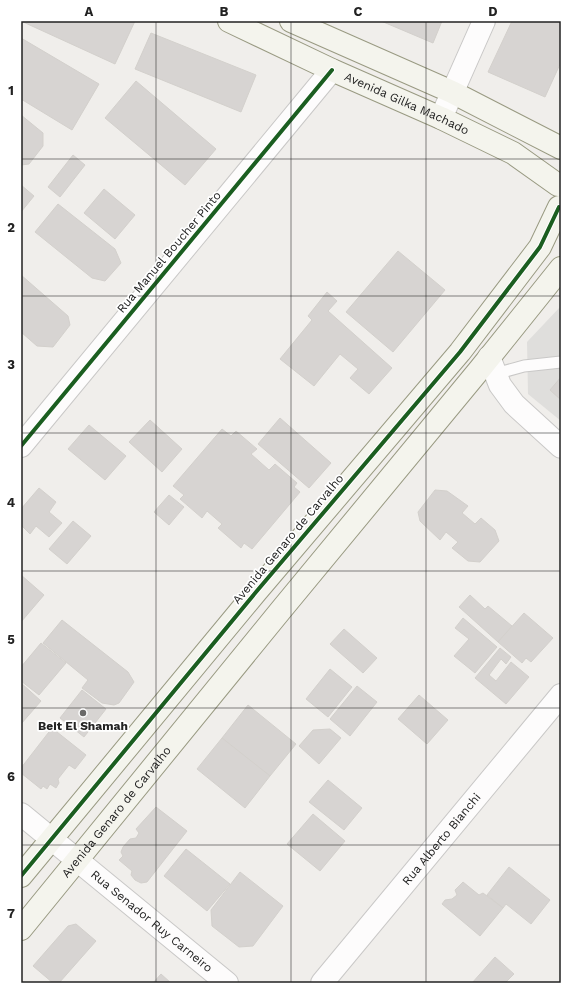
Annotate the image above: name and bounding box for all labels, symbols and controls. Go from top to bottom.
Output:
text: A [85,4,94,19]
text: B [220,4,229,19]
text: C [354,4,363,19]
text: D [488,4,498,19]
street label: Avenida Gilka Machado [342,69,471,138]
text: 1 [8,83,14,98]
street label: Rua Manuel Boucher Pinto [114,188,224,316]
text: 2 [7,220,15,235]
text: 3 [7,357,15,372]
street label: Avenida Genaro de Carvalho [230,471,346,607]
text: 4 [7,495,16,510]
text: 5 [7,632,15,647]
marker: Beit El Shamah [78,708,88,718]
place label: Beit El Shamah [38,719,128,733]
street label: Avenida Genaro de Carvalho [59,744,174,880]
text: 6 [7,769,15,784]
street label: Rua Alberto Bianchi [399,790,484,888]
street label: Rua Senador Ruy Carneiro [88,867,215,975]
text: 7 [7,906,15,921]

